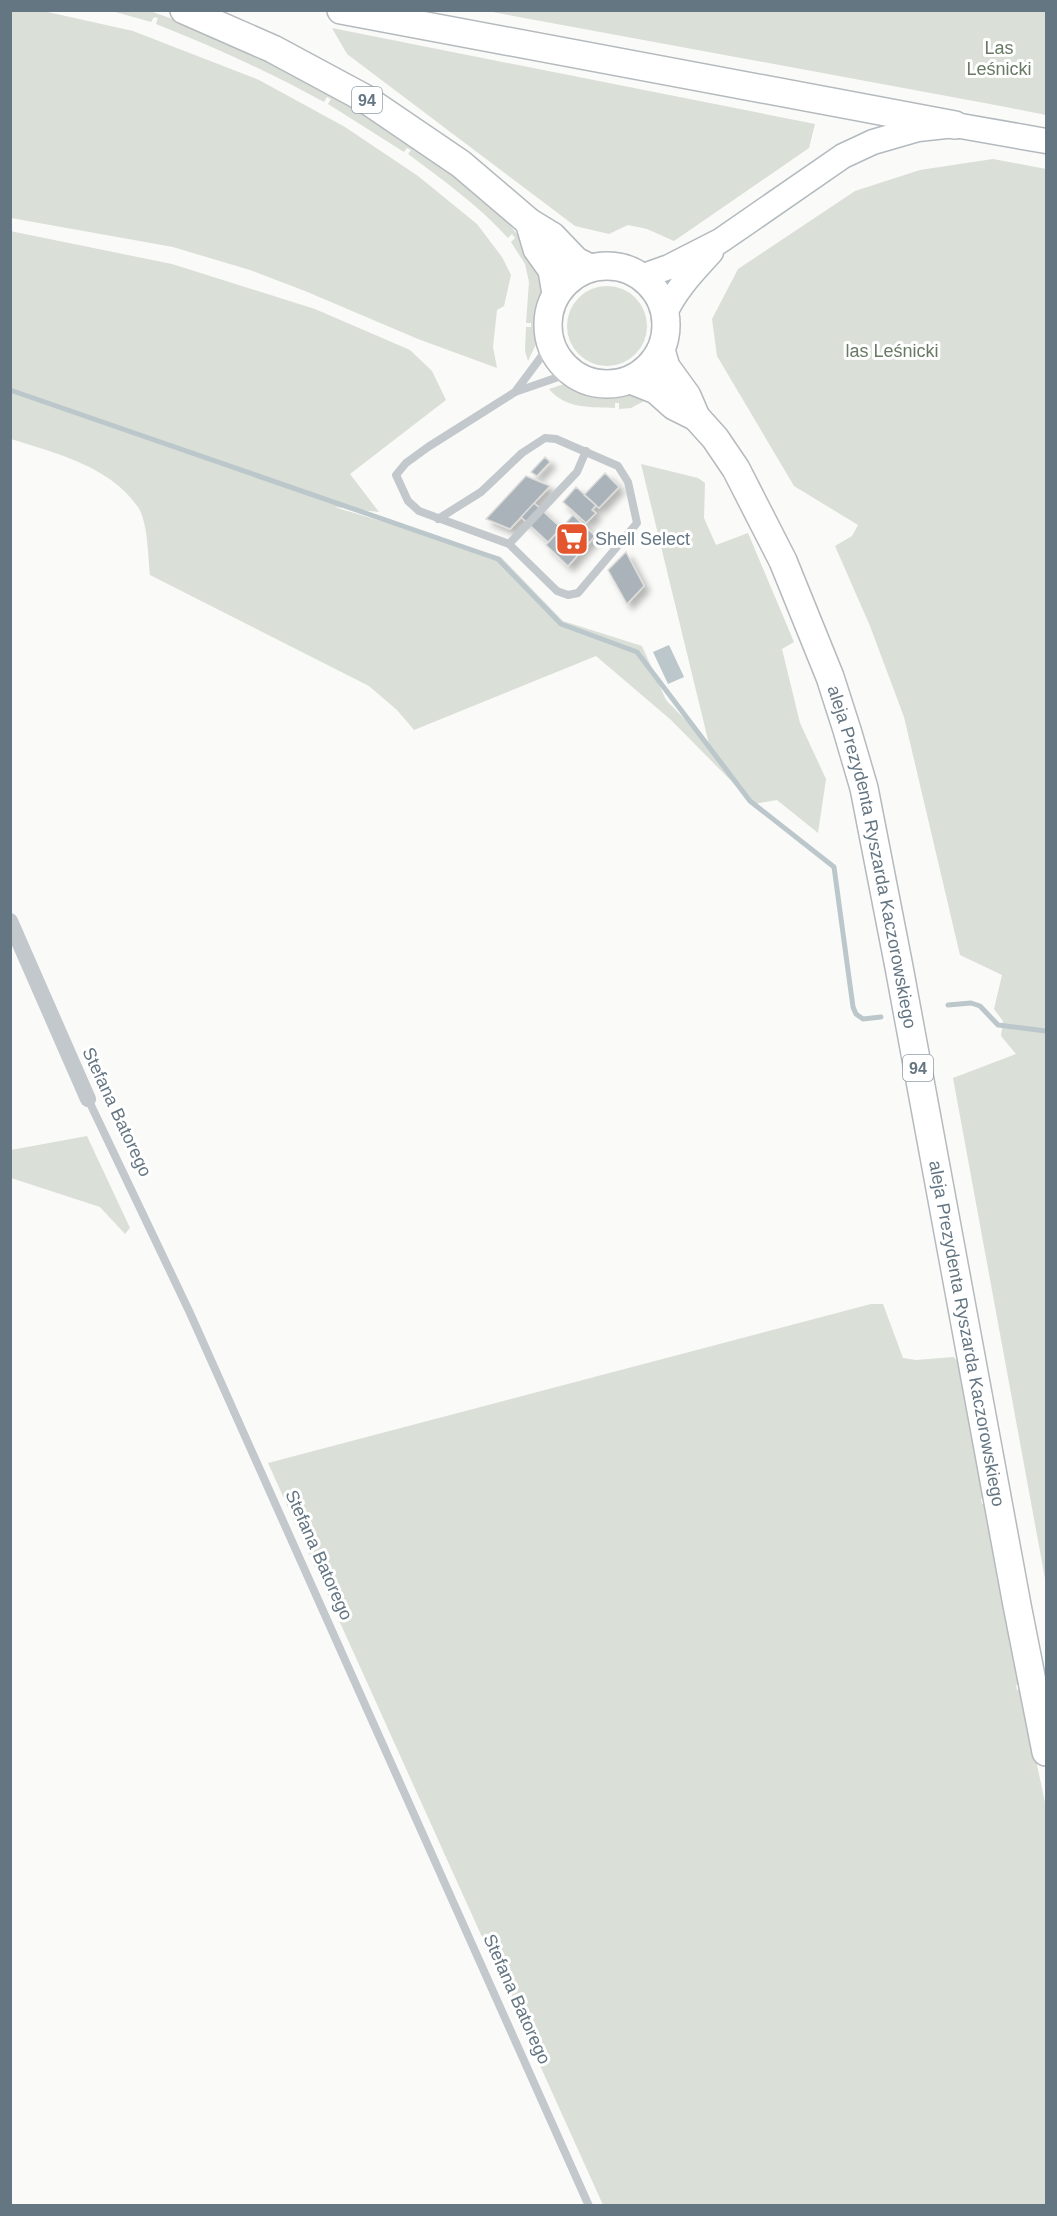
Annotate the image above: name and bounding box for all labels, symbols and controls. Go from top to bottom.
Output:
park label: Las Leśnicki [966,38,1032,79]
road number: 94 [352,87,382,113]
park label: las Leśnicki [845,341,939,361]
supermarket icon: Shell Select [554,521,590,557]
place label: Shell Select [595,529,690,549]
street label: aleja Prezydenta Ryszarda Kaczorowskiego [823,683,920,1030]
street label: Stefana Batorego [78,1044,156,1180]
road number: 94 [903,1055,933,1081]
street label: aleja Prezydenta Ryszarda Kaczorowskiego [925,1159,1009,1508]
street label: Stefana Batorego [281,1487,357,1623]
street label: Stefana Batorego [479,1931,555,2067]

